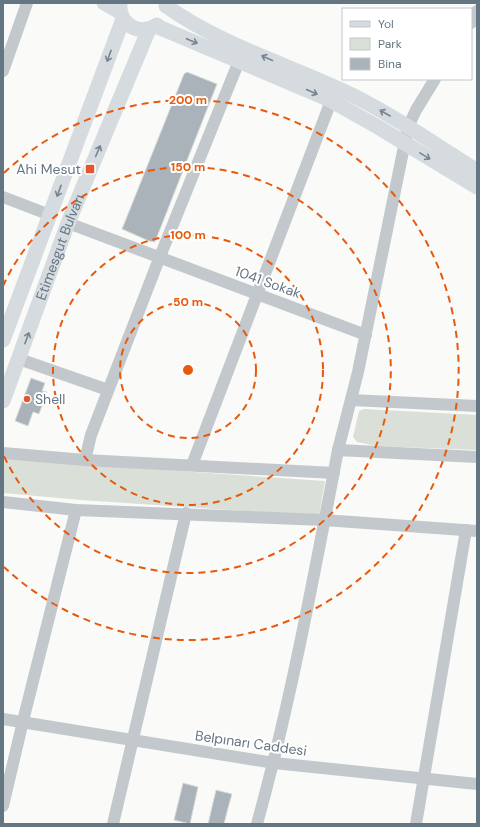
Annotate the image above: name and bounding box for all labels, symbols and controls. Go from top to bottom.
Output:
legend [342,8,472,80]
text: Yol [378,16,394,32]
text: Park [378,36,402,52]
one-way arrow [186,37,198,45]
one-way arrow [105,49,113,61]
one-way arrow [261,54,273,61]
text: Bina [378,56,402,72]
one-way arrow [305,89,317,97]
text: 200 m [169,92,207,108]
one-way arrow [379,108,391,116]
one-way arrow [94,146,102,158]
one-way arrow [419,152,431,160]
text: 150 m [171,159,205,175]
place label: Ahi Mesut [16,160,81,178]
marker: Ahi Mesut [84,163,96,175]
one-way arrow [55,184,63,196]
street label: Etimesgut Bulvarı [32,191,88,303]
text: 100 m [170,227,206,243]
street label: 1041 Sokak [233,262,303,302]
text: 50 m [173,294,203,310]
one-way arrow [23,333,31,345]
centre of rings [181,363,195,377]
place label: Shell [35,390,65,408]
marker: Shell [22,394,32,404]
street label: Belpınarı Caddesi [194,726,308,760]

